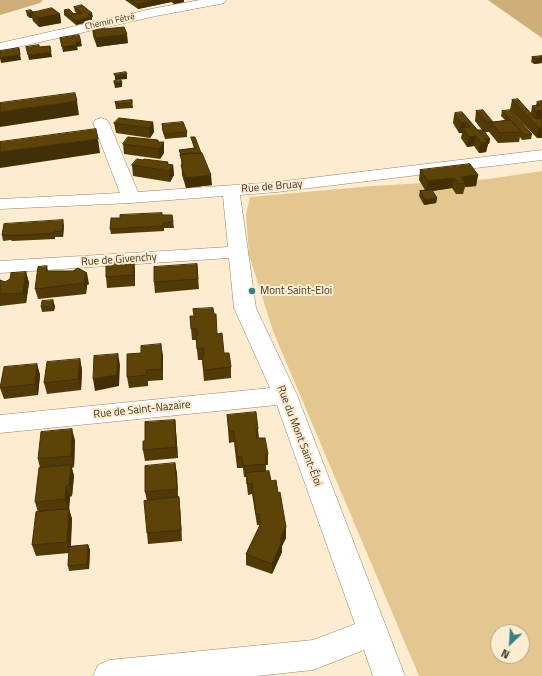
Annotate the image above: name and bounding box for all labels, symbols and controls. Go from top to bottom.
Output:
street label: Chemin Fétré [84,11,136,33]
street label: Rue de Bruay [241,178,303,196]
street label: Rue de Givenchy [81,251,157,269]
place label: Mont Saint-Eloi [260,284,332,298]
marker: Mont Saint-Eloi [247,286,257,296]
street label: Rue du Mont Saint-Éloi [274,384,324,488]
street label: Rue de Saint-Nazaire [93,398,191,422]
north arrow [490,624,530,664]
text: N [499,645,512,663]

